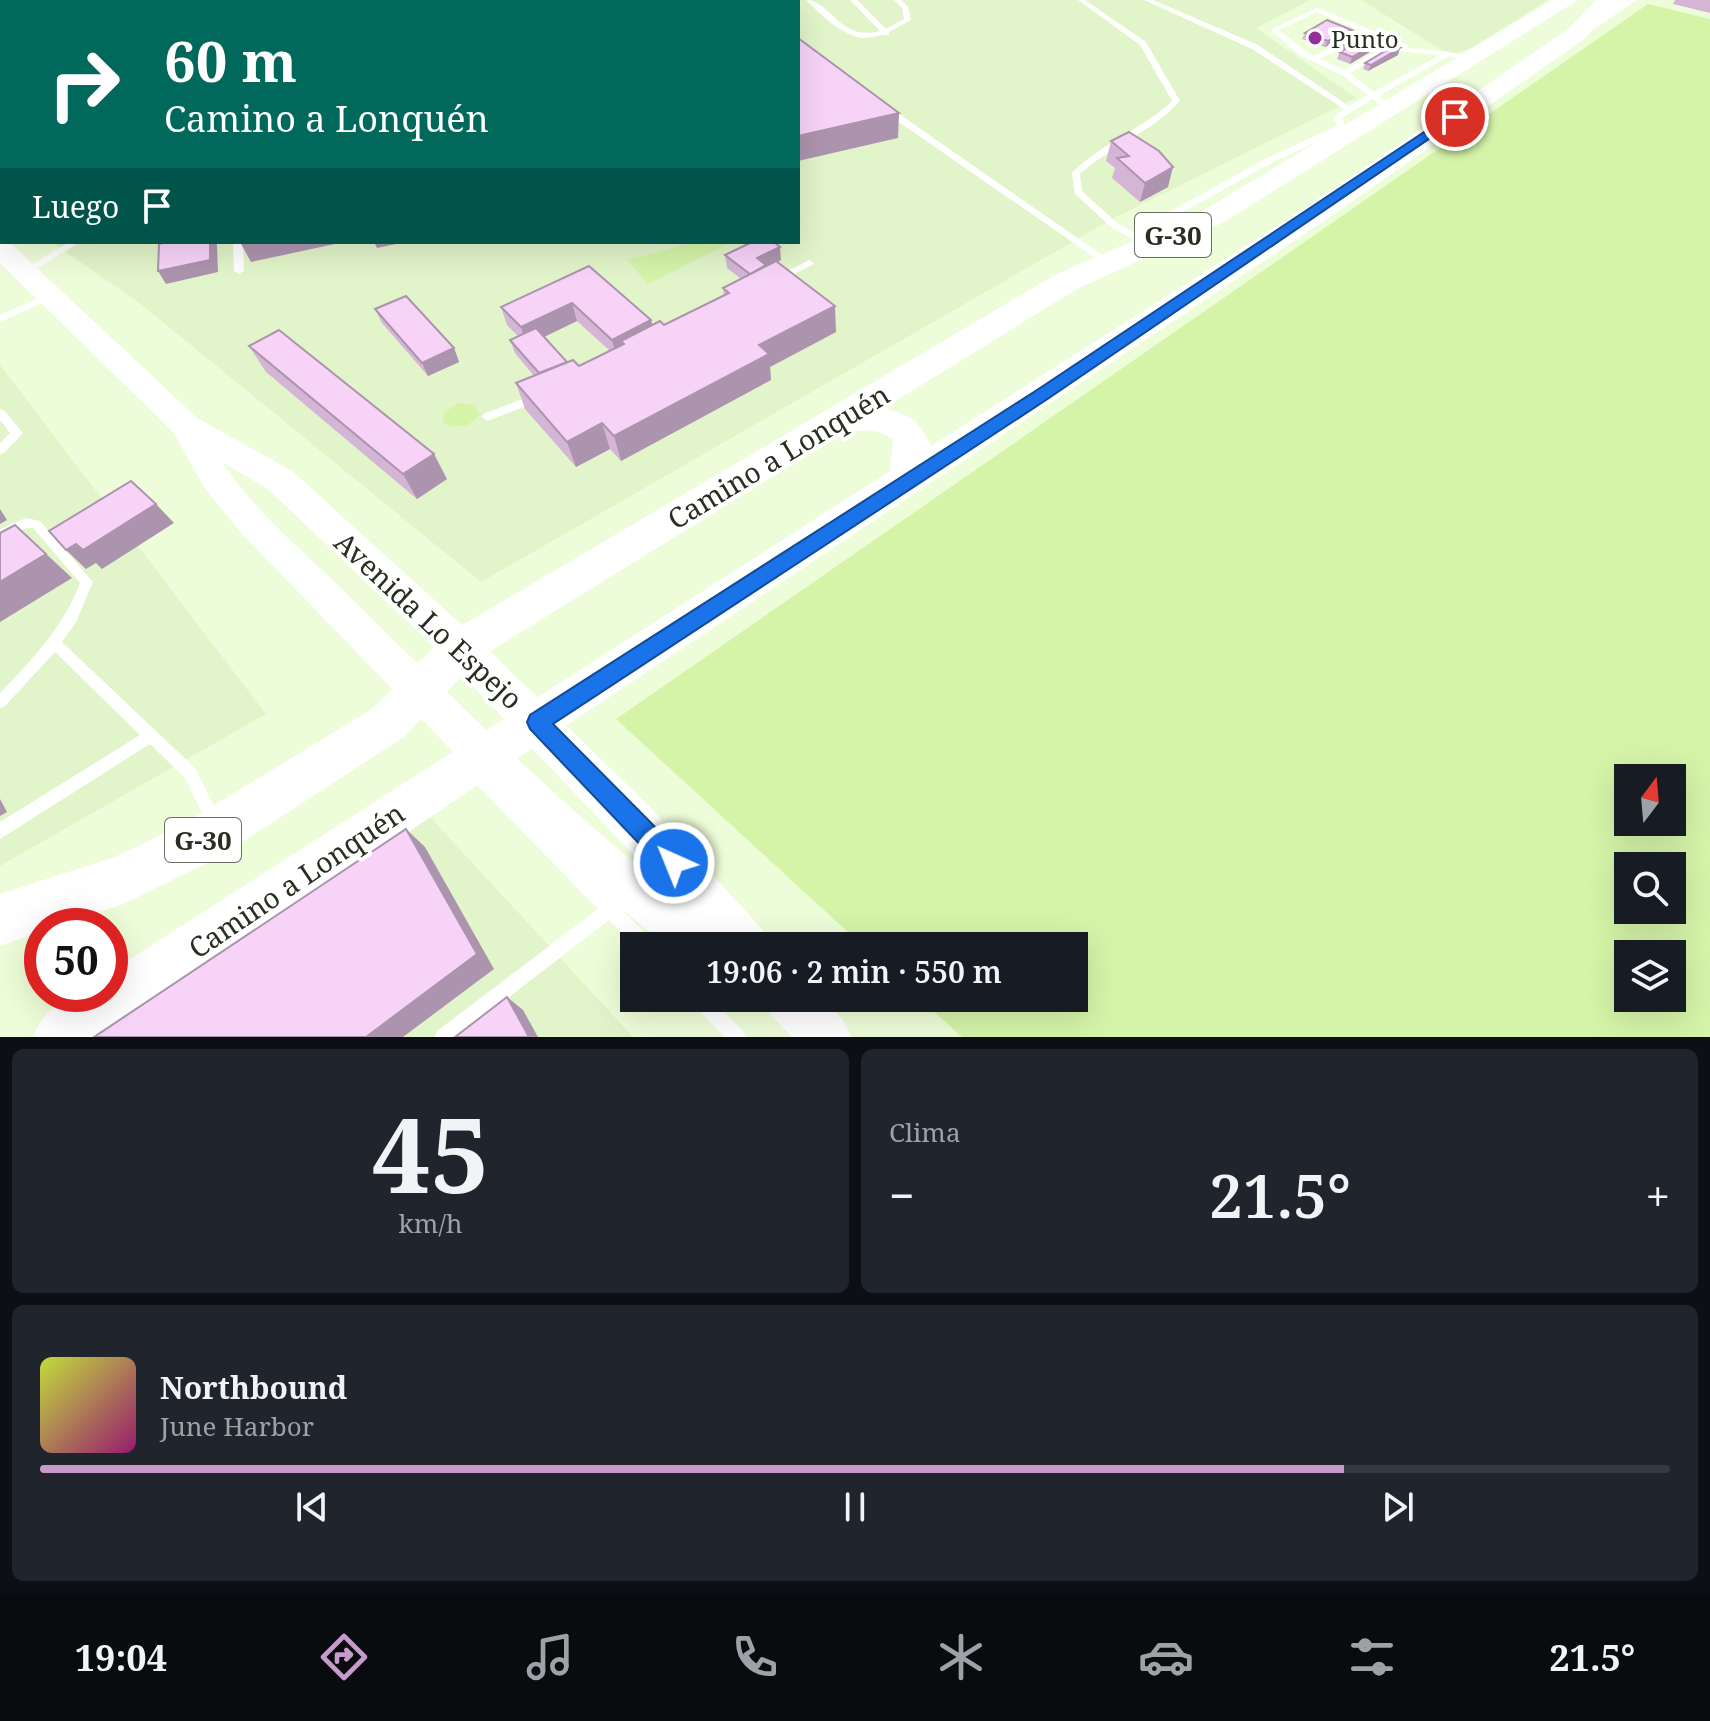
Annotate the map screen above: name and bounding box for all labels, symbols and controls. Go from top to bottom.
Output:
text: 60 m [164,22,297,98]
place label: Punto [1331,22,1399,55]
marker: Punto [1306,29,1324,47]
icon: right [32,32,136,136]
pin [1421,83,1489,151]
text: Camino a Lonquén [164,94,489,143]
icon: arrive [1433,95,1477,139]
icon: arrive [135,184,179,228]
text: Luego [32,186,119,227]
road number: G-30 [1135,213,1211,257]
street label: Camino a Lonquén [660,375,896,537]
street label: Avenida Lo Espejo [327,523,531,717]
north arrow [1614,764,1686,836]
map controls [1614,764,1686,1012]
street label: Camino a Lonquén [181,794,411,966]
road number: G-30 [165,818,241,862]
position arrow [632,821,716,905]
button: search [1614,852,1686,924]
speed limit sign: 50 [24,908,128,1012]
button: layers [1614,940,1686,1012]
text: 19:06 · 2 min · 550 m [706,951,1002,992]
text: 45 [372,1082,489,1223]
text: Clima [889,1114,961,1150]
text: 21.5° [1209,1154,1351,1236]
text: − [889,1165,914,1225]
text: + [1645,1165,1670,1225]
text: km/h [399,1205,462,1241]
text: Northbound [160,1367,347,1408]
text: June Harbor [160,1408,314,1444]
icon: previous [290,1485,334,1529]
icon: pause [833,1485,877,1529]
icon: next [1376,1485,1420,1529]
icon: directions [316,1629,372,1685]
icon: music [522,1629,578,1685]
icon: phone [727,1629,783,1685]
icon: climate [933,1629,989,1685]
icon: car [1138,1629,1194,1685]
icon: filters [1344,1629,1400,1685]
text: 19:04 [75,1633,167,1682]
text: 21.5° [1549,1633,1635,1682]

